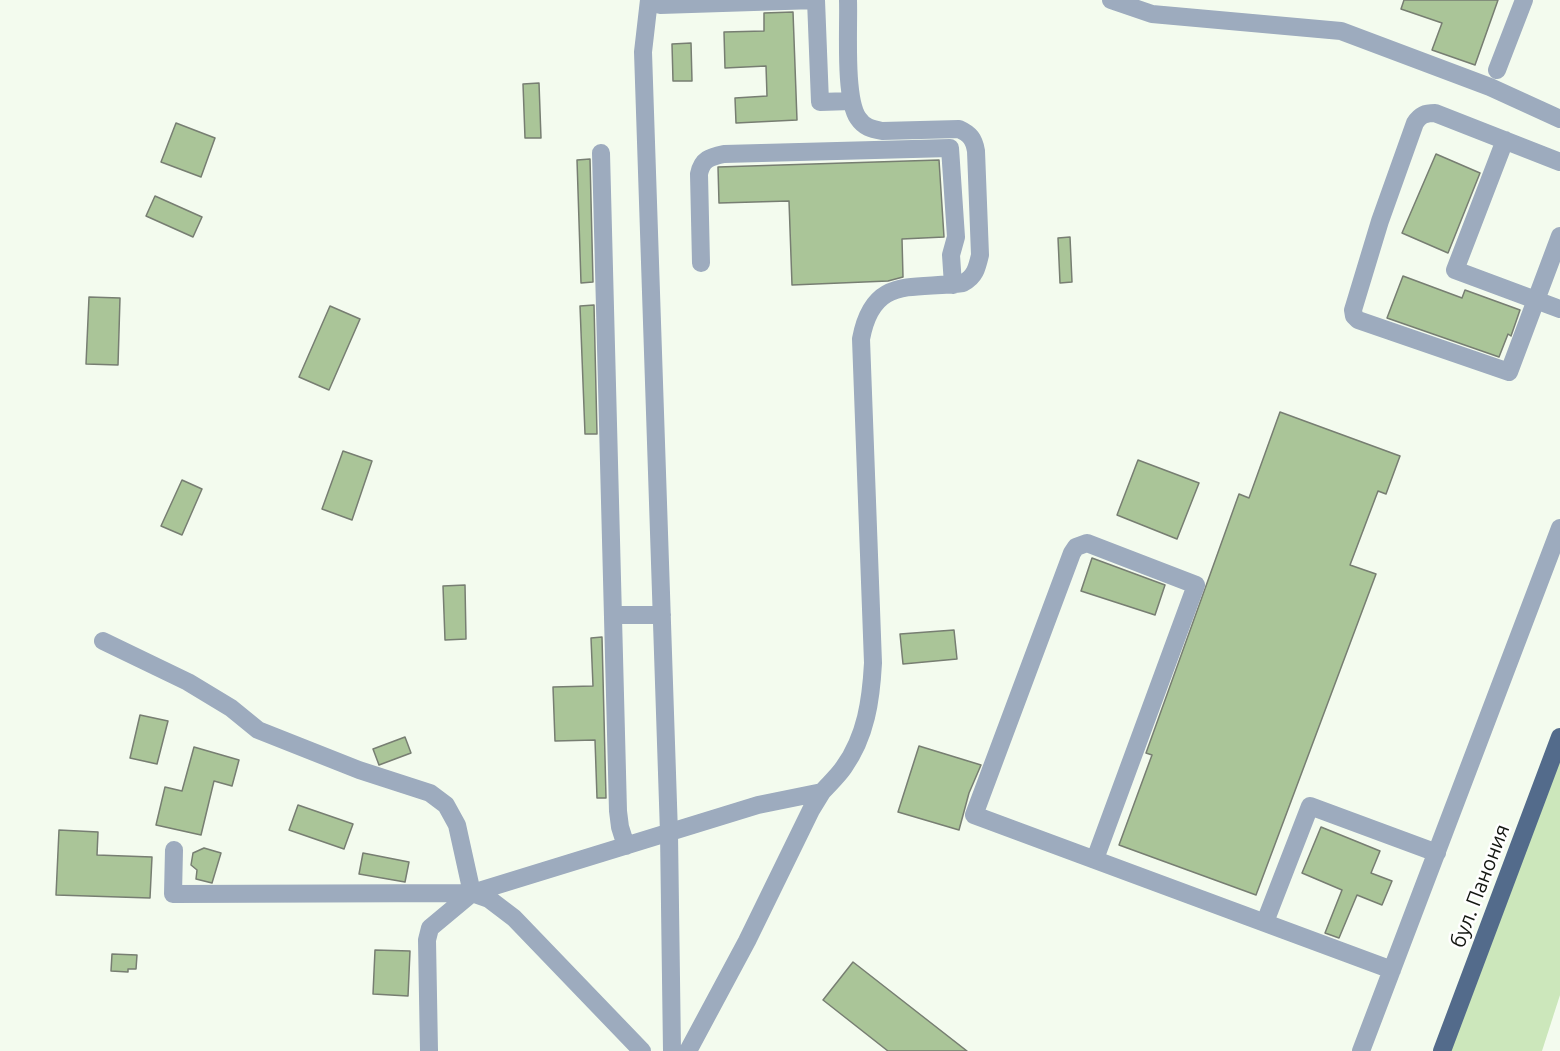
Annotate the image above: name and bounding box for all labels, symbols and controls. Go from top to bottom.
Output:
street label: бул. Панония [1445,821,1515,951]

